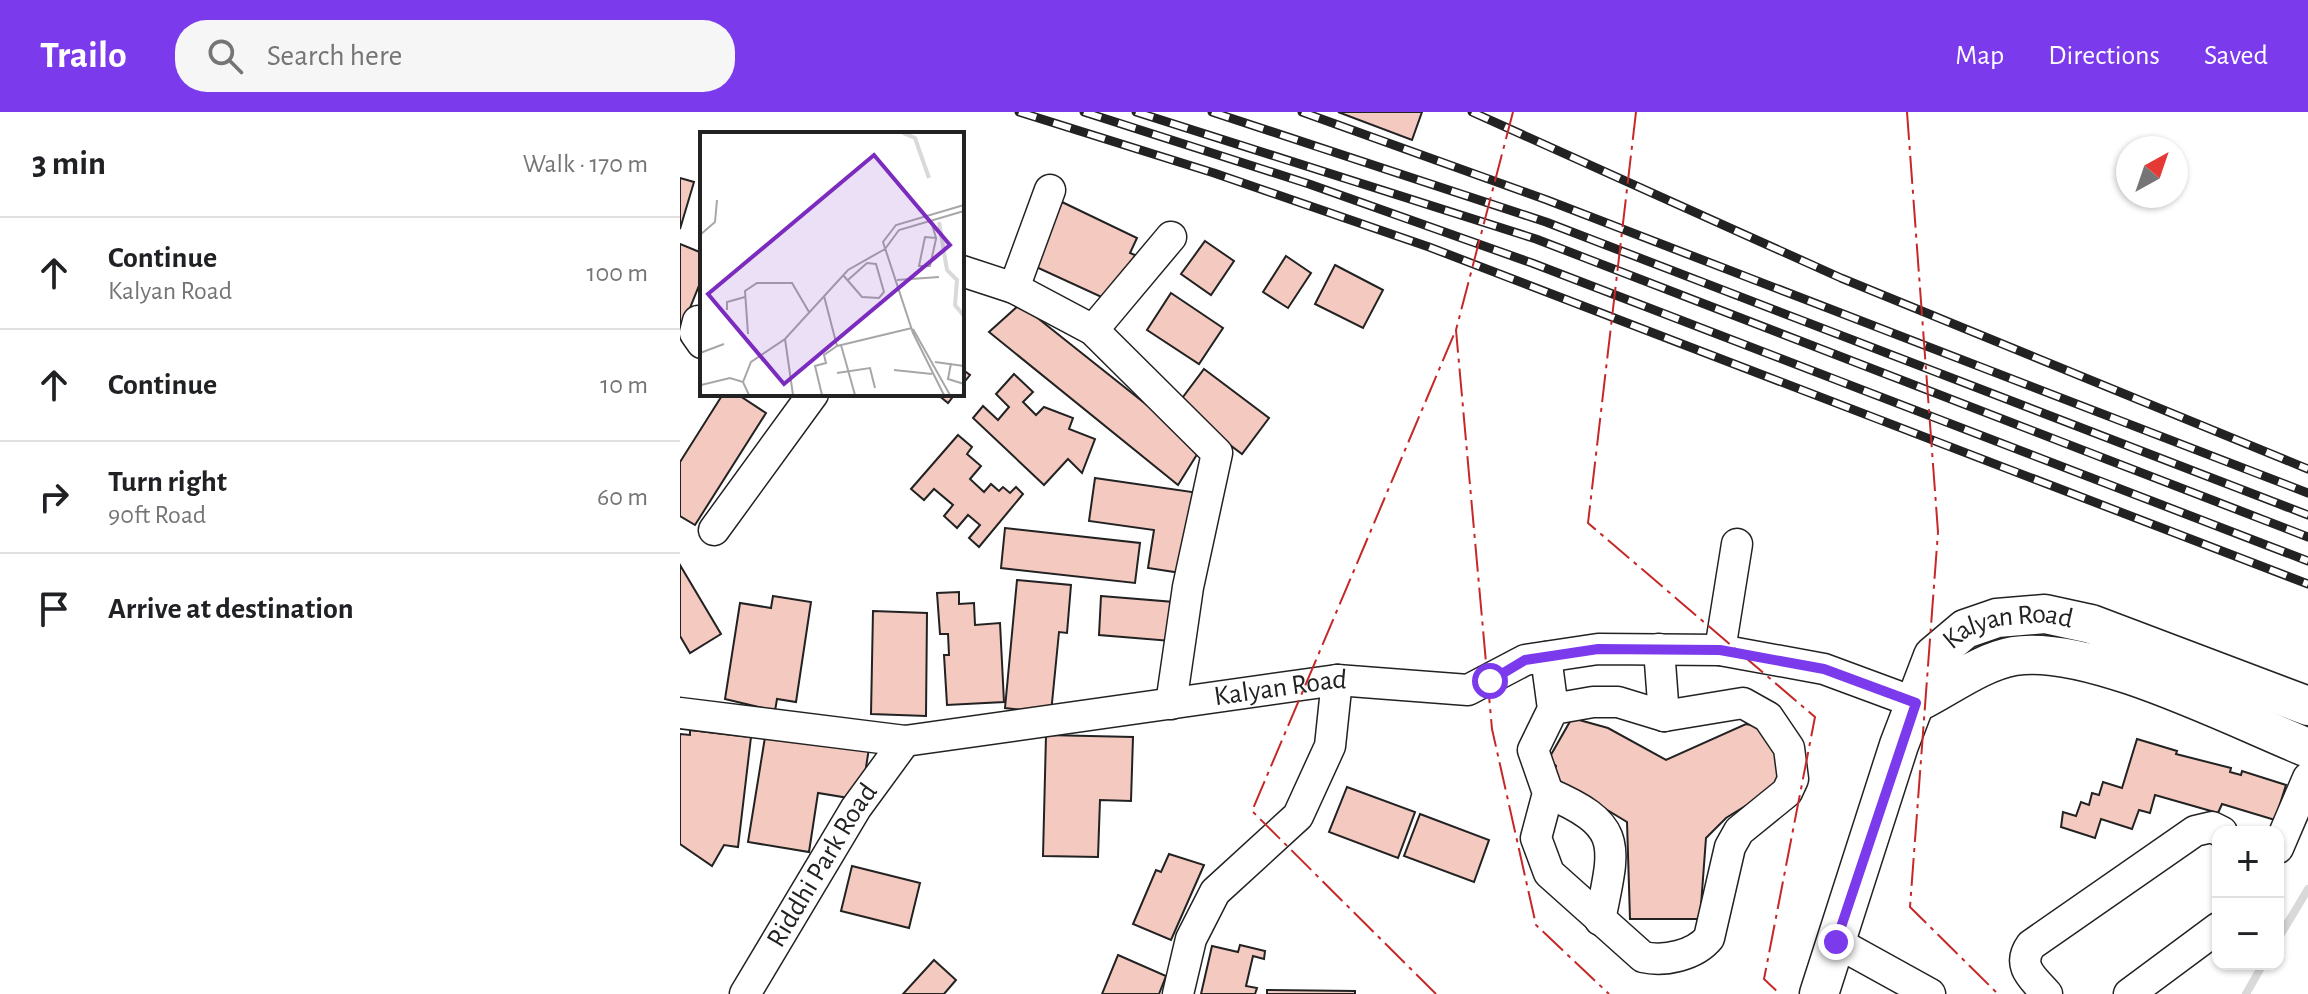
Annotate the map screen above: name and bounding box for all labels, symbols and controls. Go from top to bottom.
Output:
search box [175,20,735,92]
icon: search [203,34,247,78]
text: Trailo [40,37,127,75]
text: Search here [267,41,402,71]
text: Map [1955,42,2004,70]
text: Directions [2048,42,2160,70]
text: Saved [2204,42,2268,70]
inset map [700,132,964,396]
north arrow [2116,136,2188,208]
text: 3 min [32,147,106,181]
text: Walk · 170 m [523,151,648,177]
text: Continue [108,243,217,273]
icon: ahead [32,251,76,295]
text: 100 m [587,260,648,286]
text: Kalyan Road [108,278,232,304]
icon: ahead [32,363,76,407]
text: Continue [108,370,217,400]
text: 10 m [600,372,648,398]
text: Turn right [108,467,227,497]
icon: right [32,475,76,519]
text: 60 m [597,484,648,510]
text: 90ft Road [108,502,206,528]
icon: arrive [32,587,76,631]
text: Arrive at destination [108,594,354,624]
street label: Kalyan Road [1938,600,2076,655]
route start [1472,663,1508,699]
street label: Kalyan Road [1212,666,1348,711]
street label: Riddhi Park Road [762,778,883,952]
map controls [2212,826,2284,970]
button: + [2212,826,2284,898]
button: − [2212,898,2284,970]
route end [1818,924,1854,960]

